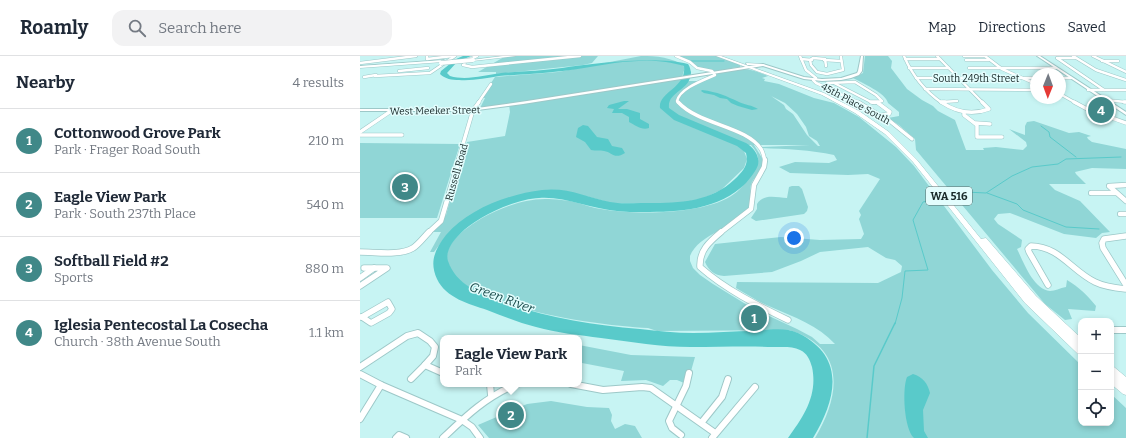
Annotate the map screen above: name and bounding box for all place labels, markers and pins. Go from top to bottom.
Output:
pin: 4 [1088,95,1114,125]
pin: 3 [392,172,418,202]
pin: 1 [741,303,767,333]
pin: 2 [498,400,524,430]

